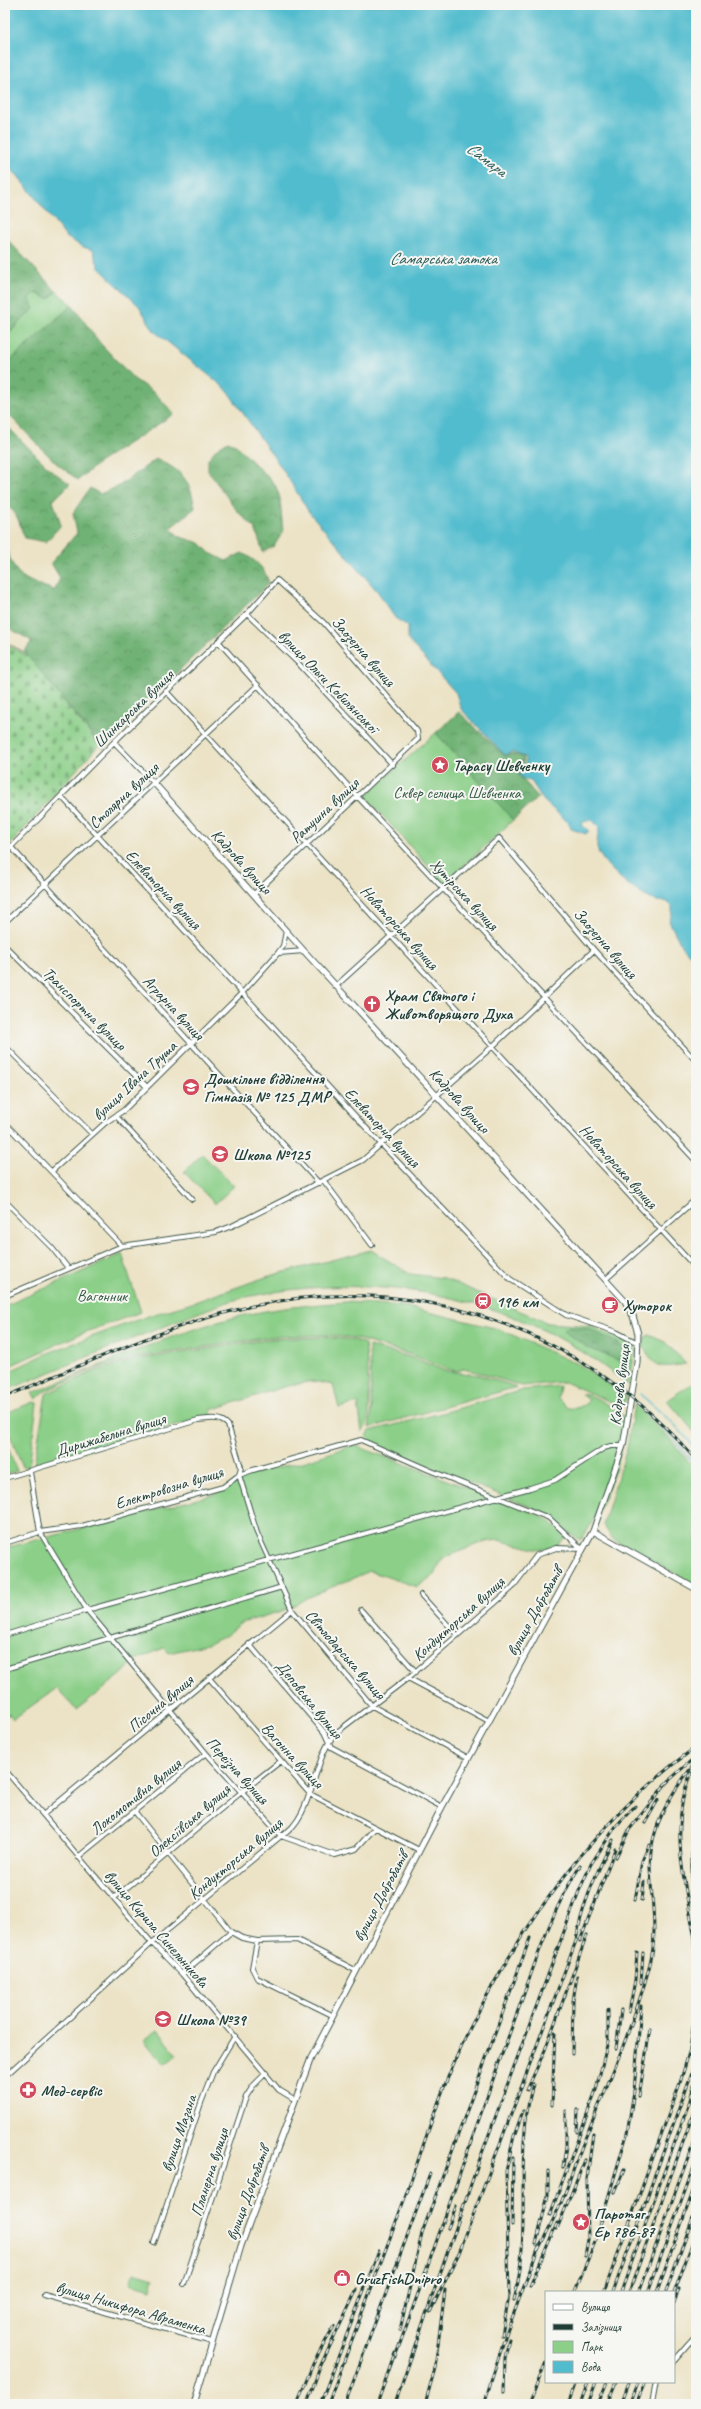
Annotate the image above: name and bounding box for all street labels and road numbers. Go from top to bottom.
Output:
street label: Заозерна вулиця [327,612,400,692]
street label: вулиця Ольги Кобилянської [274,626,385,740]
street label: Шинкарська вулиця [89,664,179,752]
street label: Столярна вулиця [84,757,164,833]
street label: Ратушна вулиця [286,773,364,848]
street label: Кадрова вулиця [207,825,277,900]
street label: Елеваторна вулиця [121,845,206,935]
street label: Хутірська вулиця [426,854,504,936]
street label: Новаторська вулиця [356,881,443,975]
street label: Заозерна вулиця [569,904,642,984]
street label: Транспортна вулиця [38,963,131,1056]
street label: Аграрна вулиця [138,971,209,1045]
street label: вулиця Івана Труша [88,1036,182,1125]
street label: Кадрова вулиця [425,1064,495,1139]
street label: Елеваторна вулиця [340,1083,425,1173]
street label: Новаторська вулиця [575,1120,662,1214]
street label: Кадрова вулиця [605,1342,635,1426]
street label: Дирижабельна вулиця [53,1408,169,1461]
street label: Електровозна вулиця [113,1462,227,1514]
street label: вулиця Добробатів [502,1560,570,1660]
street label: Кондукторська вулиця [408,1571,510,1665]
street label: Світлодарська вулиця [301,1606,391,1705]
street label: Деповська вулиця [271,1656,348,1744]
street label: Пісочна вулиця [124,1670,198,1737]
street label: Вагонна вулиця [257,1719,329,1794]
street label: Переїзна вулиця [202,1733,274,1810]
street label: Локомотивна вулиця [86,1754,186,1839]
street label: Олексіївська вулиця [145,1779,236,1862]
street label: Кондукторська вулиця [184,1813,288,1904]
street label: вулиця Добробатів [349,1844,415,1945]
street label: вулиця Кирила Синельникова [100,1866,214,1993]
street label: вулиця Мазана [156,2091,202,2174]
street label: Планерна вулиця [186,2124,234,2219]
street label: вулиця Добробатів [222,2140,276,2243]
street label: вулиця Никифора Авраменка [54,2277,209,2339]

